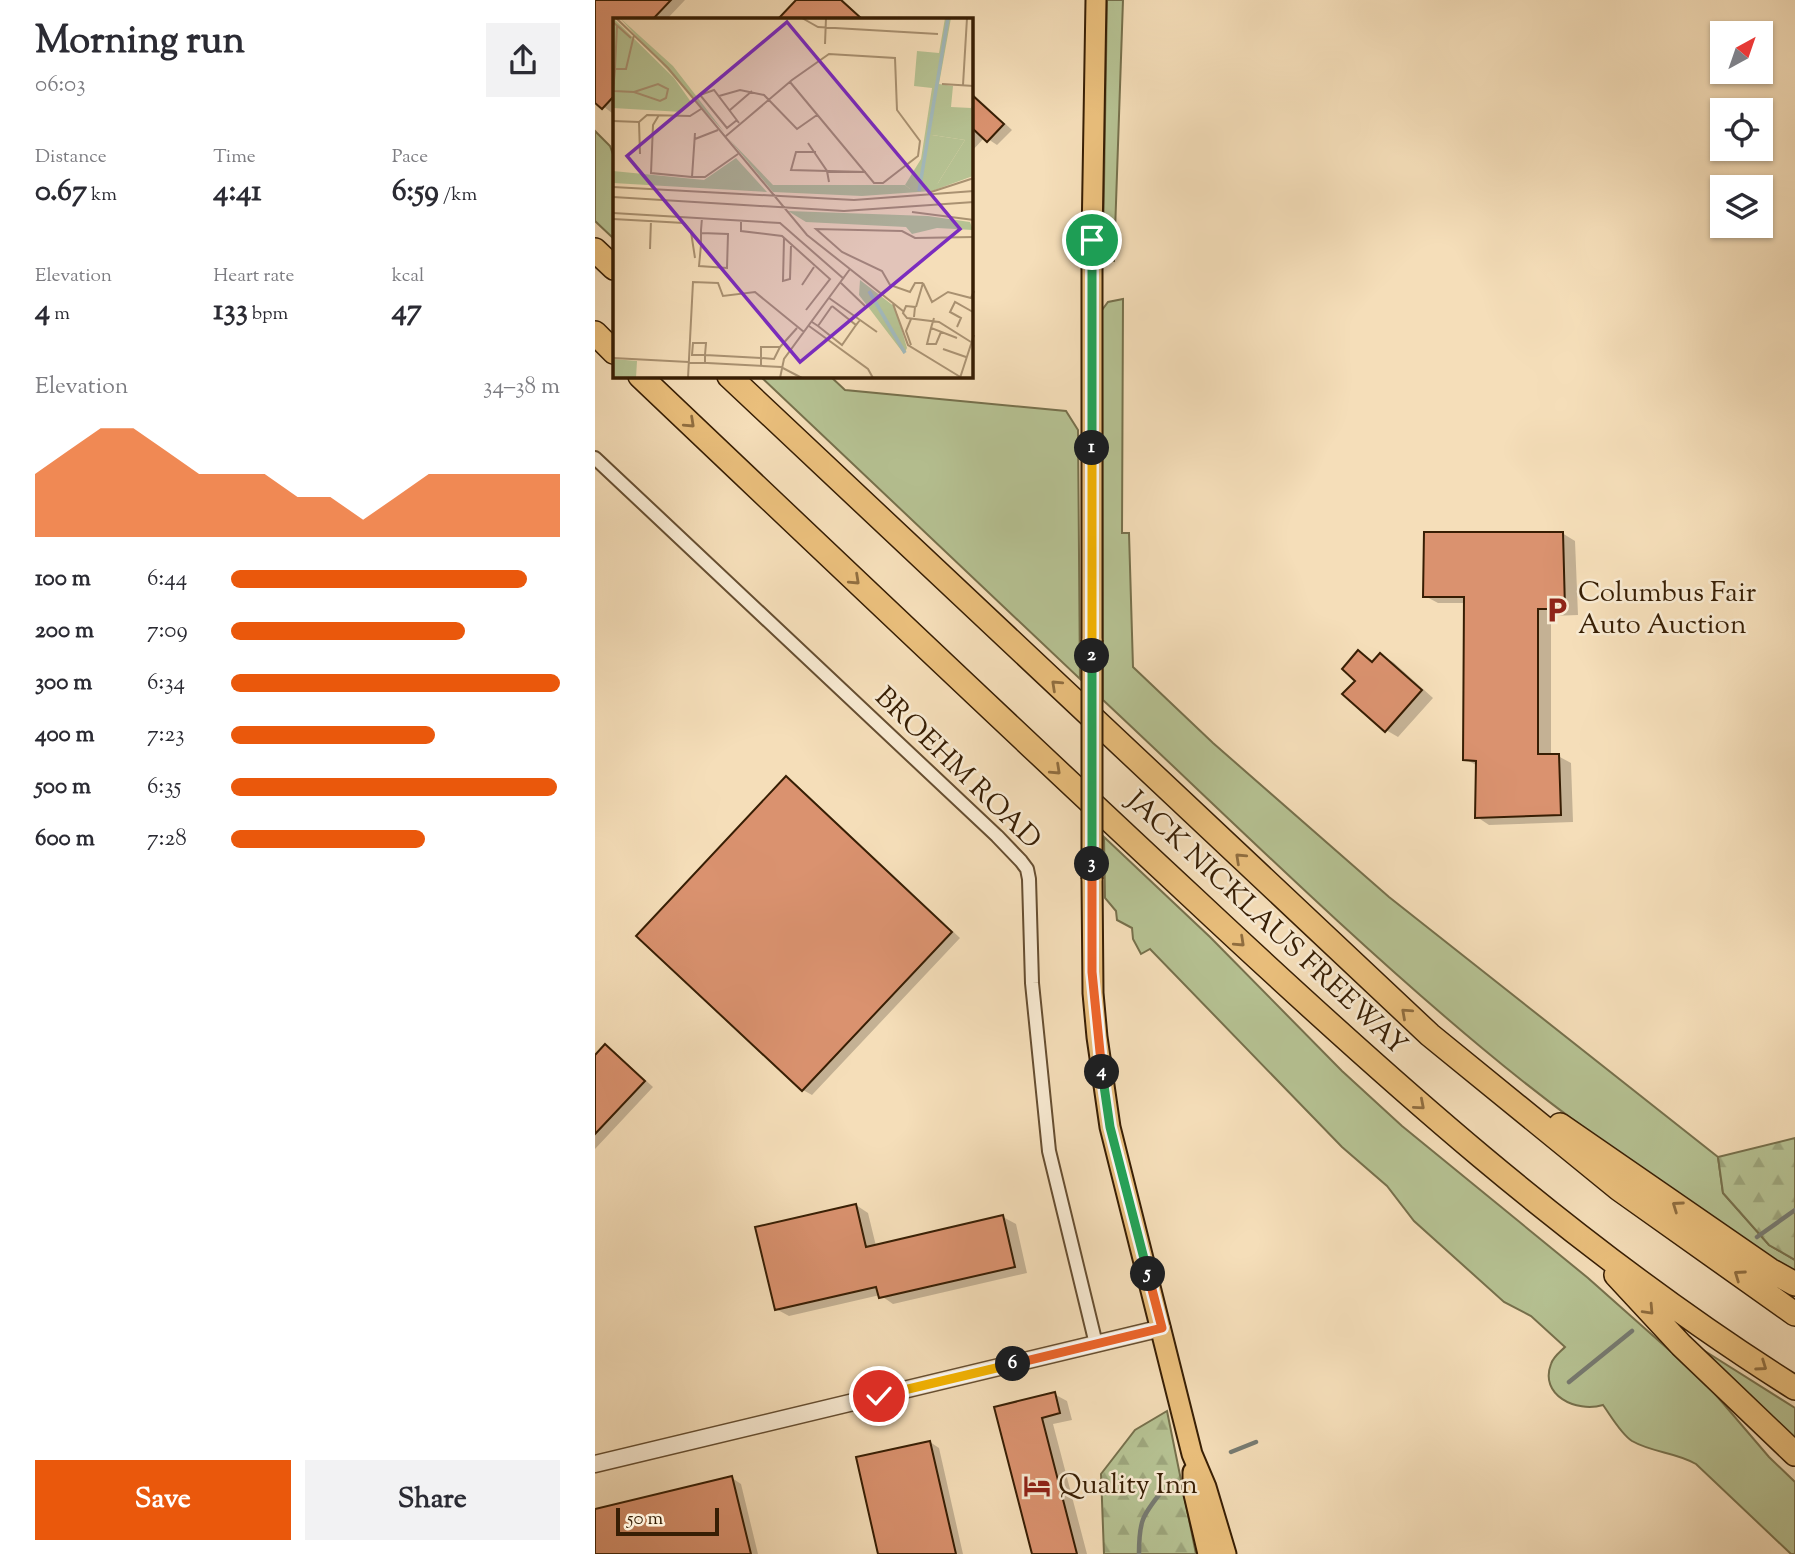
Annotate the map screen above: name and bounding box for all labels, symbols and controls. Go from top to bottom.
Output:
text: Morning run [35,16,245,70]
inset map [613,18,973,378]
north arrow [1710,21,1773,84]
map controls [1710,21,1773,238]
button: share [486,23,560,97]
text: 06:03 [35,69,86,102]
button: locate [1710,98,1773,161]
text: Distance [35,144,107,171]
text: Time [213,144,256,171]
text: Pace [392,144,428,171]
text: 0.67 [35,171,87,214]
text: 4:41 [213,171,262,214]
text: 6:59 [392,171,439,214]
button: layers [1710,175,1773,238]
text: km [87,182,117,209]
text: /km [439,182,477,209]
pin [1062,210,1122,270]
icon: arrive [1073,221,1111,259]
text: Elevation [35,263,112,290]
text: Heart rate [213,263,294,290]
text: kcal [392,263,424,290]
text: 4 [35,290,50,333]
text: 133 [213,290,248,333]
text: 47 [392,290,422,333]
text: m [50,301,70,328]
text: bpm [248,301,288,328]
text: Elevation [35,371,128,404]
text: 34–38 m [483,371,560,404]
one-way arrow [682,415,695,428]
pin: 1 [1075,430,1109,466]
text: 1 [1088,434,1095,461]
text: 100 m [35,563,91,596]
text: 6:44 [147,563,187,596]
one-way arrow [847,571,860,584]
place label: Columbus Fair Auto Auction [1578,574,1757,646]
parking icon: Columbus Fair Auto Auction [1542,595,1572,625]
text: 200 m [35,615,94,648]
text: 7:09 [147,615,188,648]
pin: 2 [1075,638,1109,674]
text: 2 [1087,642,1096,669]
text: 300 m [35,667,92,700]
text: 6:34 [147,667,185,700]
street label: BROEHM ROAD [865,679,1049,859]
one-way arrow [1052,681,1065,694]
text: 400 m [35,719,95,752]
text: 7:23 [147,719,185,752]
one-way arrow [1047,762,1060,774]
text: 500 m [35,771,91,804]
text: 6:35 [147,771,181,804]
street label: JACK NICKLAUS FREEWAY [1115,781,1415,1065]
text: 600 m [35,823,95,856]
text: 7:28 [147,823,187,856]
pin: 3 [1075,846,1109,882]
text: 3 [1088,850,1095,877]
one-way arrow [1235,854,1248,867]
one-way arrow [1232,934,1245,946]
one-way arrow [1401,1009,1414,1021]
pin: 4 [1085,1054,1119,1090]
text: 4 [1097,1058,1106,1085]
one-way arrow [1412,1097,1425,1109]
one-way arrow [1672,1202,1685,1214]
pin: 5 [1131,1256,1165,1292]
text: 5 [1144,1260,1151,1287]
one-way arrow [1734,1271,1747,1283]
one-way arrow [1640,1302,1653,1315]
pin: 6 [995,1346,1031,1382]
text: 6 [1008,1350,1017,1377]
one-way arrow [1754,1358,1767,1370]
pin [849,1366,909,1426]
icon: check [860,1377,898,1415]
button: Save [35,1460,291,1540]
button: Share [305,1460,560,1540]
place label: Quality Inn [1058,1466,1198,1506]
hotel icon: Quality Inn [1022,1471,1052,1501]
scale bar [616,1505,719,1537]
text: 50 m [627,1506,663,1533]

